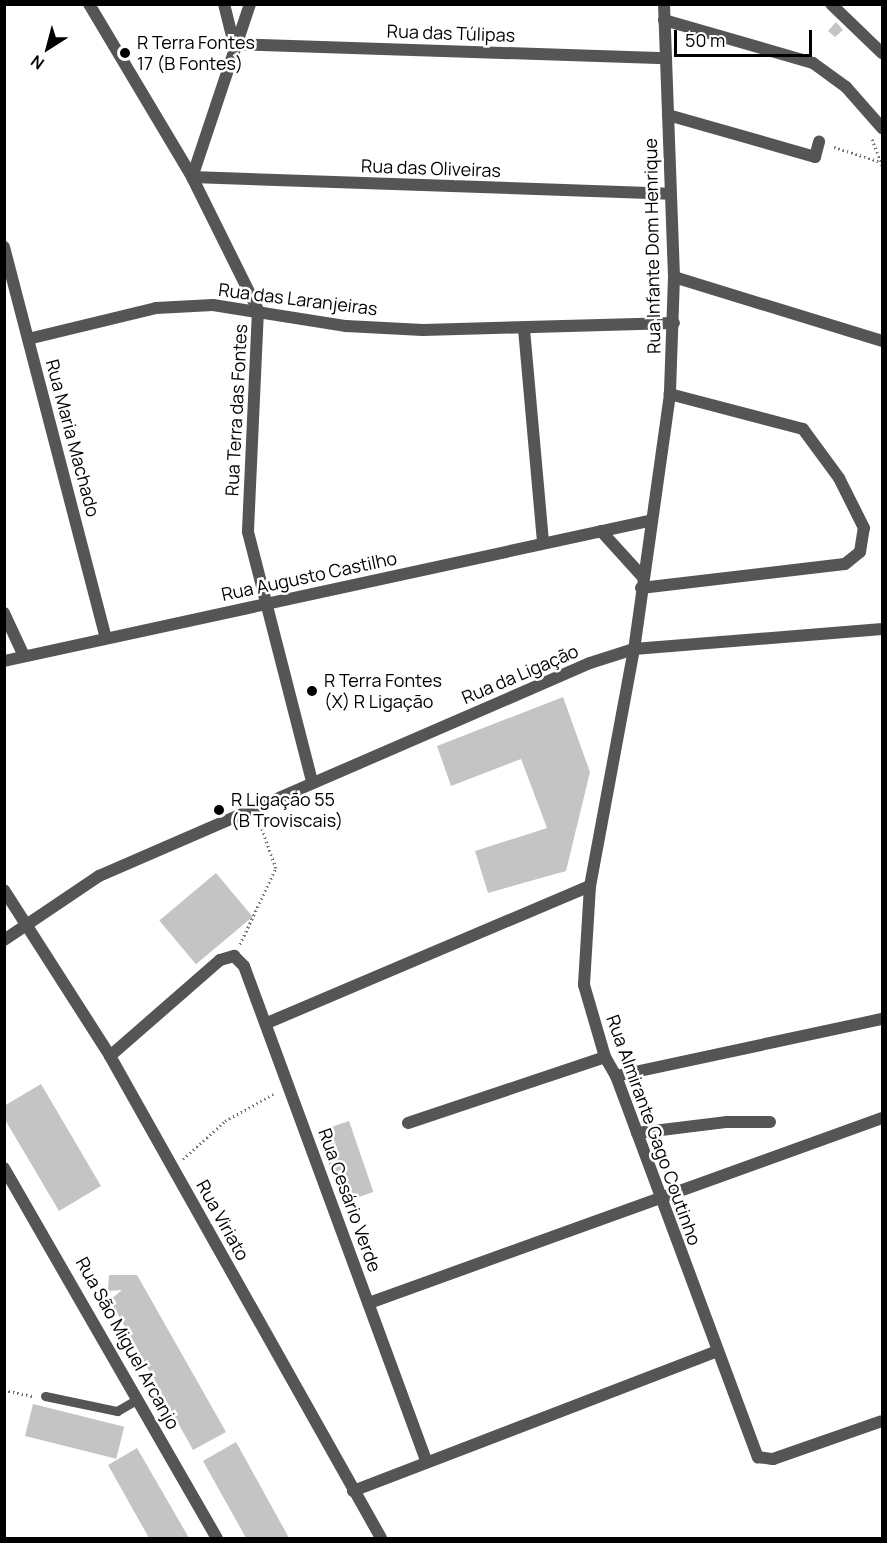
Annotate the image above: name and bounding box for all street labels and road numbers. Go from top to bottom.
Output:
street label: Rua das Túlipas [386,20,516,46]
street label: Rua Infante Dom Henrique [639,138,665,354]
street label: Rua das Oliveiras [361,155,501,181]
street label: Rua das Laranjeiras [217,279,379,319]
street label: Rua Terra das Fontes [221,323,251,497]
street label: Rua Maria Machado [42,357,104,519]
street label: Rua Augusto Castilho [219,547,399,605]
street label: Rua da Ligação [458,640,582,708]
street label: Rua Almirante Gago Coutinho [602,1012,706,1248]
street label: Rua Cesário Verde [314,1125,386,1275]
street label: Rua Viriato [192,1176,254,1264]
street label: Rua São Miguel Arcanjo [72,1253,184,1433]

